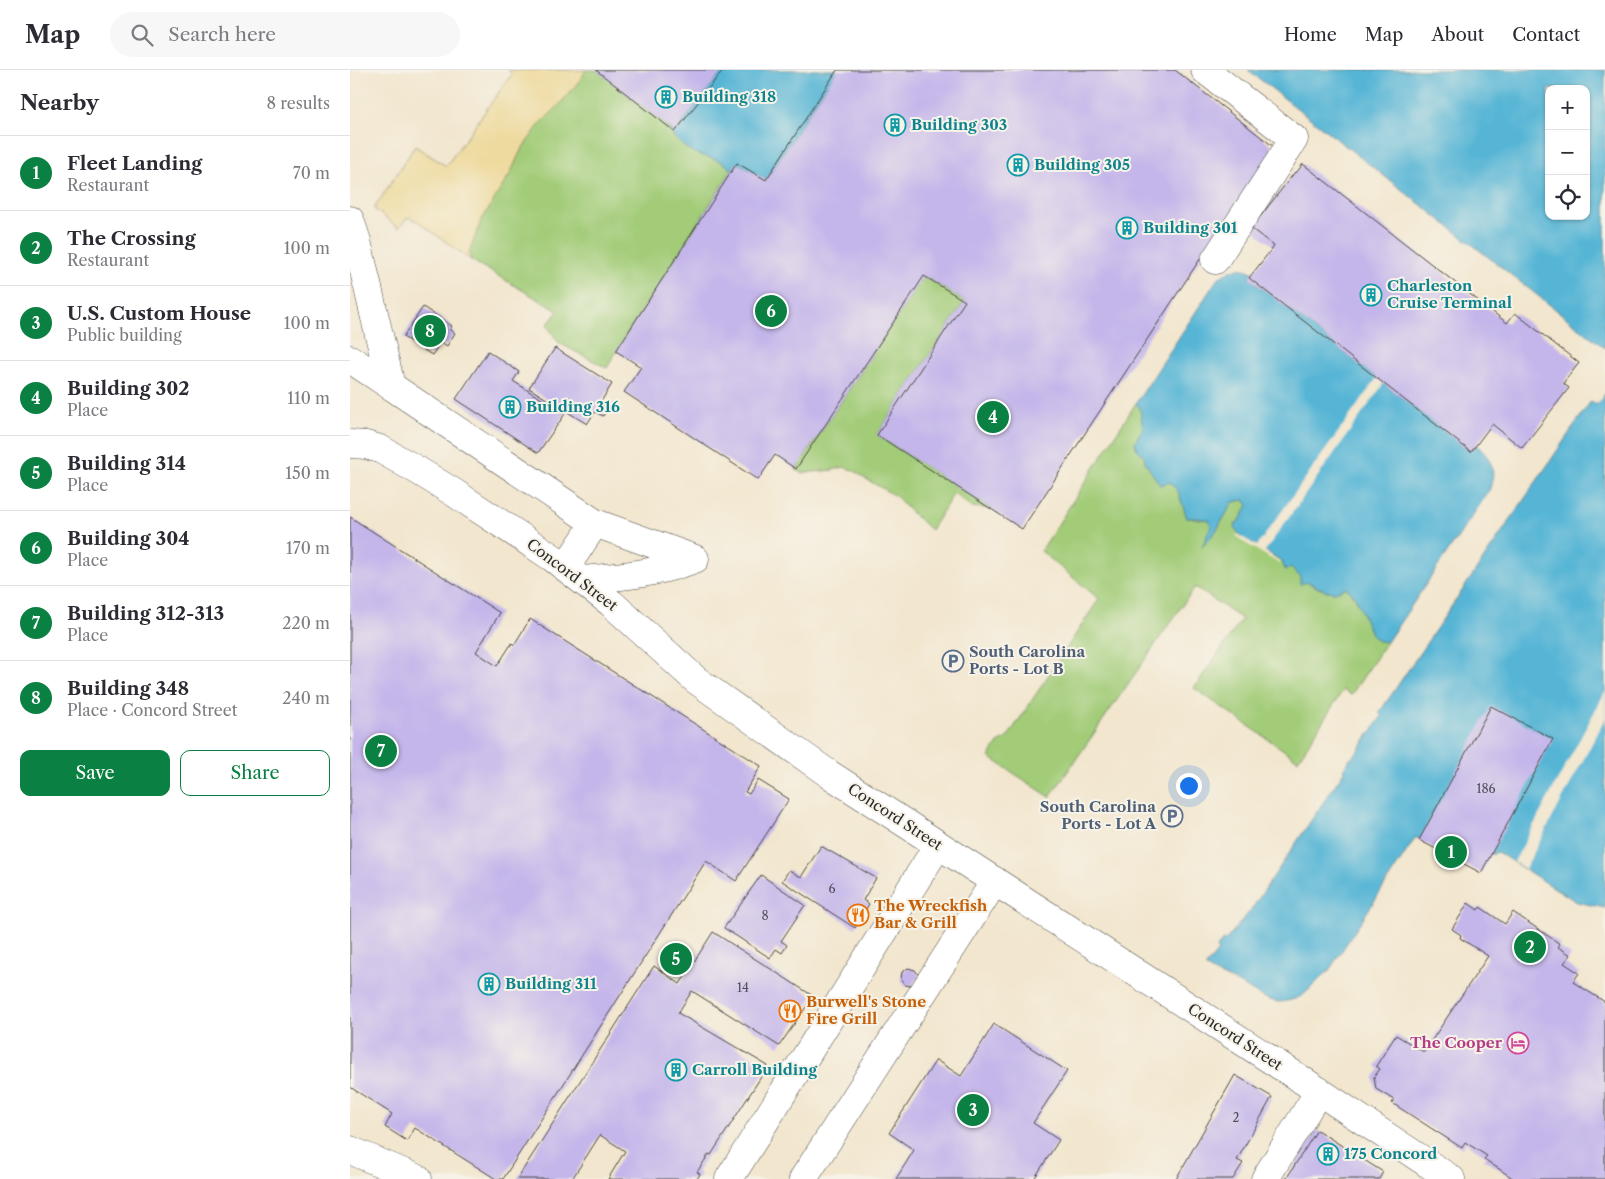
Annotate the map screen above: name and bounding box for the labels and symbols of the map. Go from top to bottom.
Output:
building icon: Building 318 [654,85,678,109]
place label: Building 318 [682,87,776,106]
building icon: Building 303 [883,113,907,137]
place label: Building 303 [911,115,1007,134]
building icon: Building 305 [1006,153,1030,177]
place label: Building 305 [1034,155,1130,174]
building icon: Building 301 [1115,216,1139,240]
place label: Building 301 [1143,218,1238,237]
place label: Charleston Cruise Terminal [1387,276,1512,312]
building icon: Charleston Cruise Terminal [1359,283,1383,307]
pin: 6 [755,292,787,330]
pin: 8 [414,312,446,350]
building icon: Building 316 [498,395,522,419]
place label: Building 316 [526,397,620,416]
pin: 4 [977,398,1009,436]
street label: Concord Street [523,534,622,615]
place label: South Carolina Ports - Lot B [969,642,1086,678]
parking icon: South Carolina Ports - Lot B [941,649,965,673]
pin: 7 [365,732,397,770]
your location [1176,773,1202,799]
street label: Concord Street [844,779,947,855]
house number: 186 [1476,781,1496,796]
place label: South Carolina Ports - Lot A [1040,797,1156,833]
parking icon: South Carolina Ports - Lot A [1160,804,1184,828]
pin: 1 [1435,833,1467,871]
house number: 6 [828,881,836,896]
place label: The Wreckfish Bar & Grill [874,896,988,932]
restaurant icon: The Wreckfish Bar & Grill [846,903,870,927]
house number: 8 [761,908,769,923]
pin: 2 [1514,928,1546,966]
pin: 5 [660,940,692,978]
building icon: Building 311 [477,972,501,996]
place label: Building 311 [505,974,597,993]
house number: 14 [737,980,749,995]
place label: Burwell's Stone Fire Grill [806,992,926,1028]
restaurant icon: Burwell's Stone Fire Grill [778,999,802,1023]
street label: Concord Street [1184,999,1287,1075]
hotel icon: The Cooper [1506,1031,1530,1055]
place label: The Cooper [1410,1033,1503,1052]
building icon: Carroll Building [664,1058,688,1082]
place label: Carroll Building [692,1060,817,1079]
pin: 3 [957,1091,989,1129]
house number: 2 [1233,1110,1240,1125]
building icon: 175 Concord [1316,1142,1340,1166]
place label: 175 Concord [1344,1144,1437,1163]

